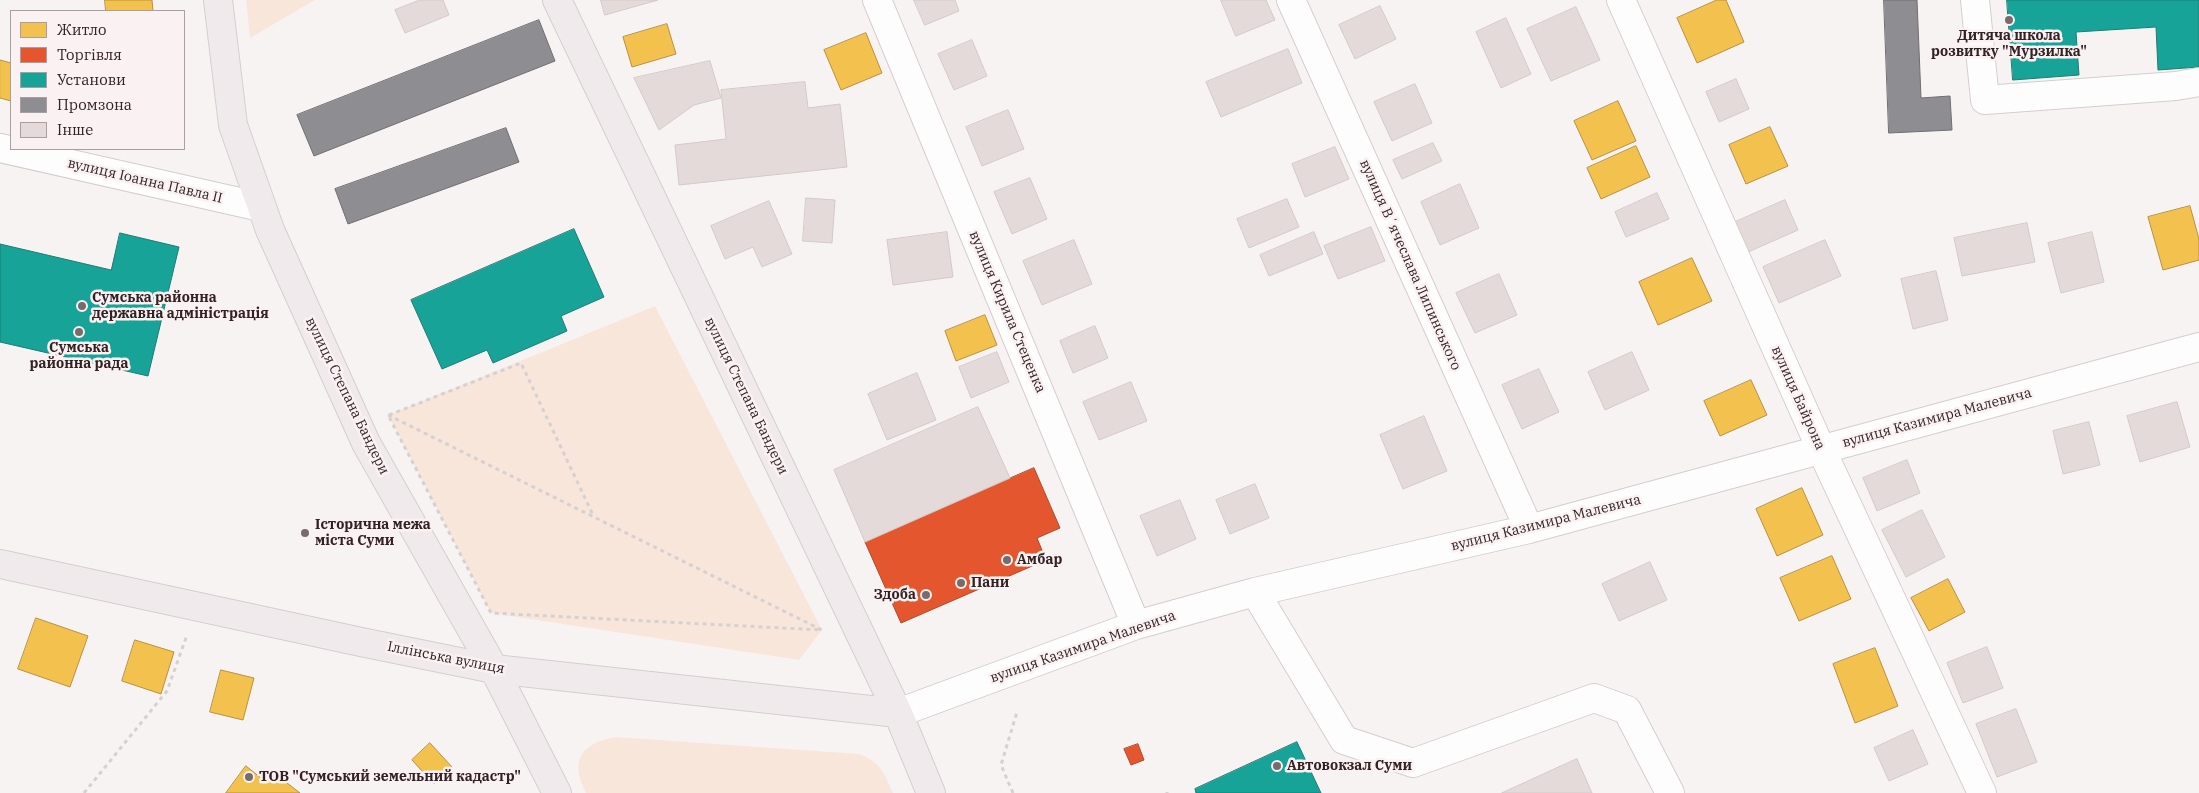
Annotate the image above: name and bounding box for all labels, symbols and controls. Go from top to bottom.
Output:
legend [10,10,185,150]
marker: Дитяча школа розвитку "Мурзилка" [2003,14,2015,26]
text: Житло [57,20,107,39]
place label: Дитяча школа розвитку "Мурзилка" [1931,28,2087,60]
text: Торгівля [57,45,122,64]
text: Установи [57,70,126,89]
text: Промзона [57,95,132,114]
text: Інше [57,120,93,139]
street label: вулиця Іоанна Павла II [66,155,224,207]
street label: вулиця Вʼячеслава Липинського [1356,157,1464,373]
street label: вулиця Кирила Стеценка [965,228,1049,396]
place label: Сумська районна державна адміністрація [92,290,269,322]
marker: Сумська районна державна адміністрація [76,300,88,312]
street label: вулиця Степана Бандери [301,314,393,478]
street label: вулиця Степана Бандери [700,314,792,478]
marker: Сумська районна рада [73,326,85,338]
place label: Сумська районна рада [29,340,129,372]
street label: вулиця Байрона [1768,343,1828,453]
street label: вулиця Казимира Малевича [1841,385,2033,451]
street label: вулиця Казимира Малевича [1449,491,1643,555]
place label: Історична межа міста Суми [315,517,431,550]
marker: Історична межа міста Суми [299,527,311,539]
place label: Амбар [1017,552,1062,568]
marker: Амбар [1001,554,1013,566]
place label: Пани [971,575,1009,591]
marker: Пани [955,577,967,589]
place label: Здоба [874,587,916,603]
marker: Здоба [920,589,932,601]
street label: вулиця Казимира Малевича [988,607,1178,687]
street label: Іллінська вулиця [386,638,506,678]
place label: Автовокзал Суми [1287,758,1412,774]
marker: Автовокзал Суми [1271,760,1283,772]
place label: ТОВ "Сумський земельний кадастр" [259,769,521,785]
marker: ТОВ "Сумський земельний кадастр" [243,771,255,783]

